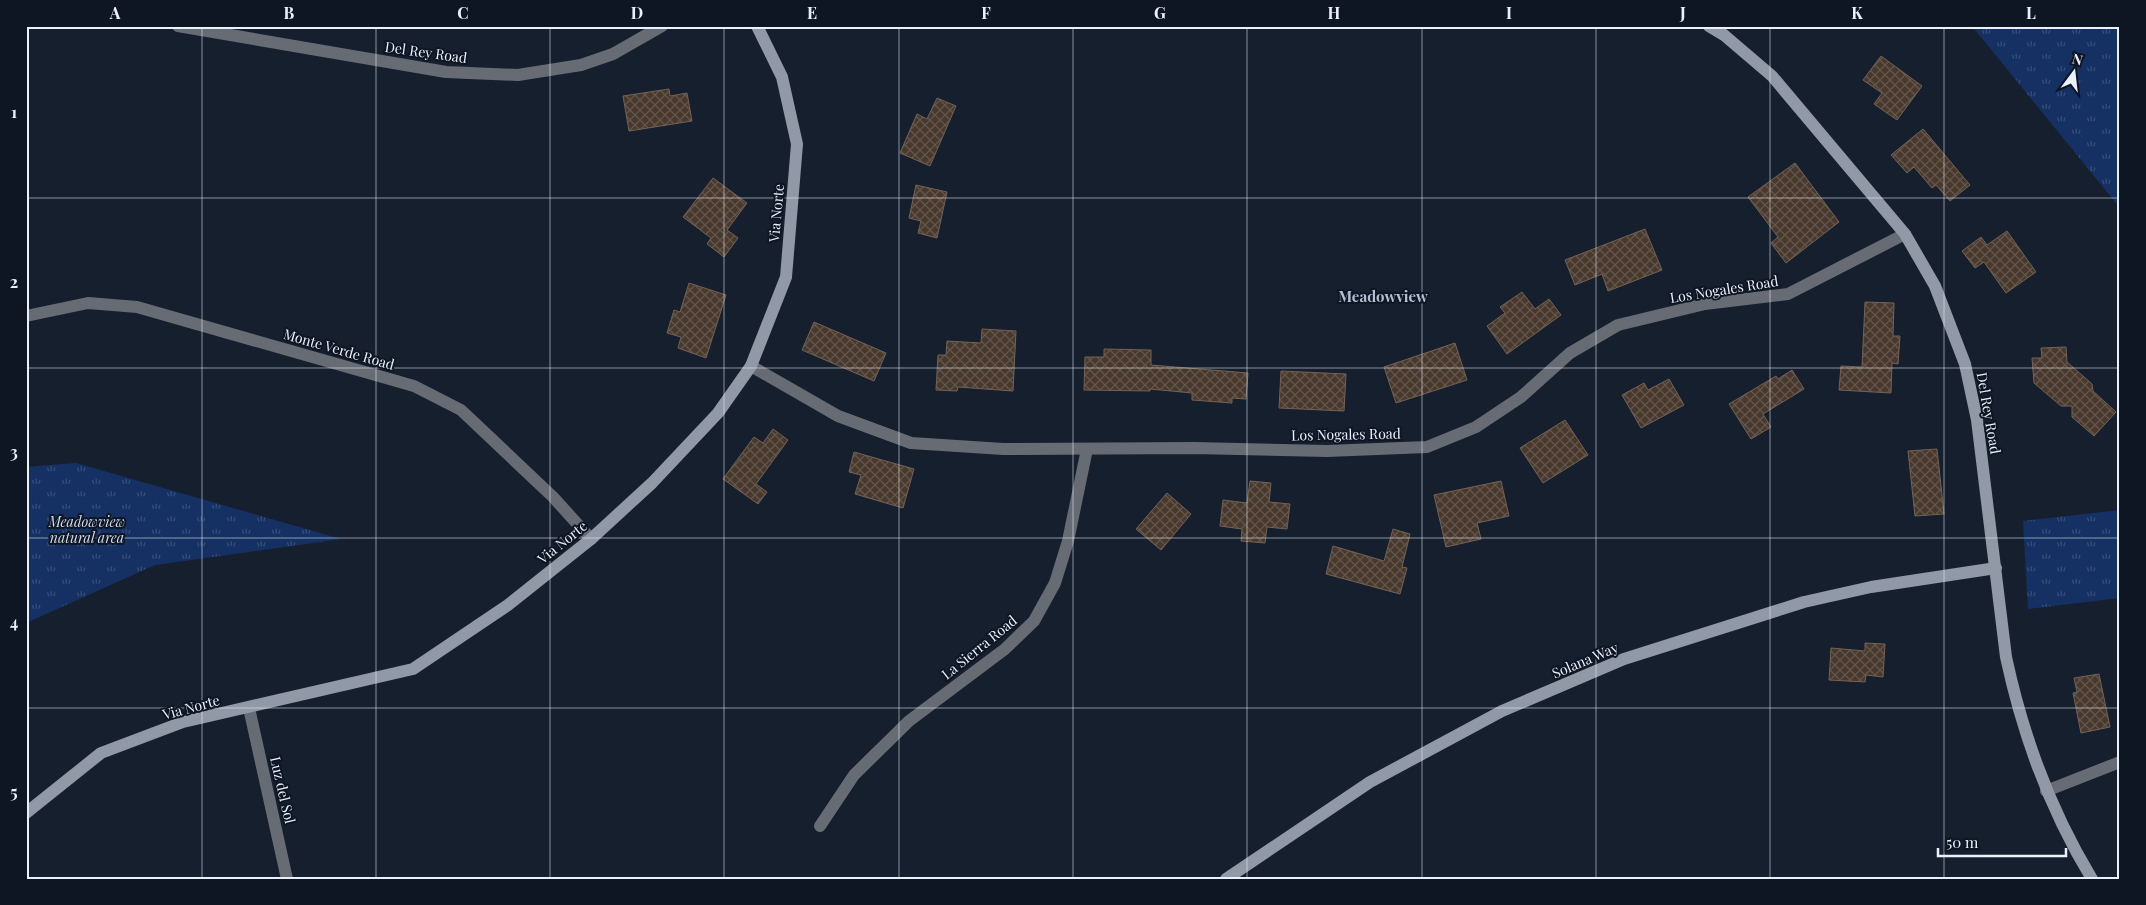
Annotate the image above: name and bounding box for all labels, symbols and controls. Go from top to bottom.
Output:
text: A [109,2,121,23]
text: B [284,2,295,23]
text: C [457,2,469,23]
text: D [631,2,643,23]
text: E [807,2,817,23]
text: F [981,2,991,23]
text: G [1154,2,1166,23]
text: H [1328,2,1341,23]
text: I [1506,2,1512,23]
text: J [1679,2,1686,23]
text: K [1851,2,1863,23]
text: L [2026,2,2036,23]
street label: Del Rey Road [384,37,468,67]
north arrow [2048,48,2098,98]
text: N [2070,48,2085,69]
text: 1 [11,101,17,122]
street label: Via Norte [764,183,788,244]
text: 2 [10,271,18,292]
street label: Los Nogales Road [1668,271,1780,307]
district label: Meadowview [1338,286,1428,306]
street label: Monte Verde Road [281,324,397,374]
street label: Del Rey Road [1972,371,2006,455]
street label: Los Nogales Road [1291,424,1401,444]
text: 3 [10,441,18,462]
park label: Meadowview natural area [48,512,125,547]
street label: Via Norte [533,516,591,568]
text: 4 [10,611,18,632]
street label: La Sierra Road [937,611,1021,683]
street label: Solana Way [1549,638,1621,682]
street label: Via Norte [159,690,222,724]
street label: Luz del Sol [266,755,300,825]
text: 5 [10,781,18,802]
scale bar [1938,825,2066,857]
text: 50 m [1946,832,1979,852]

